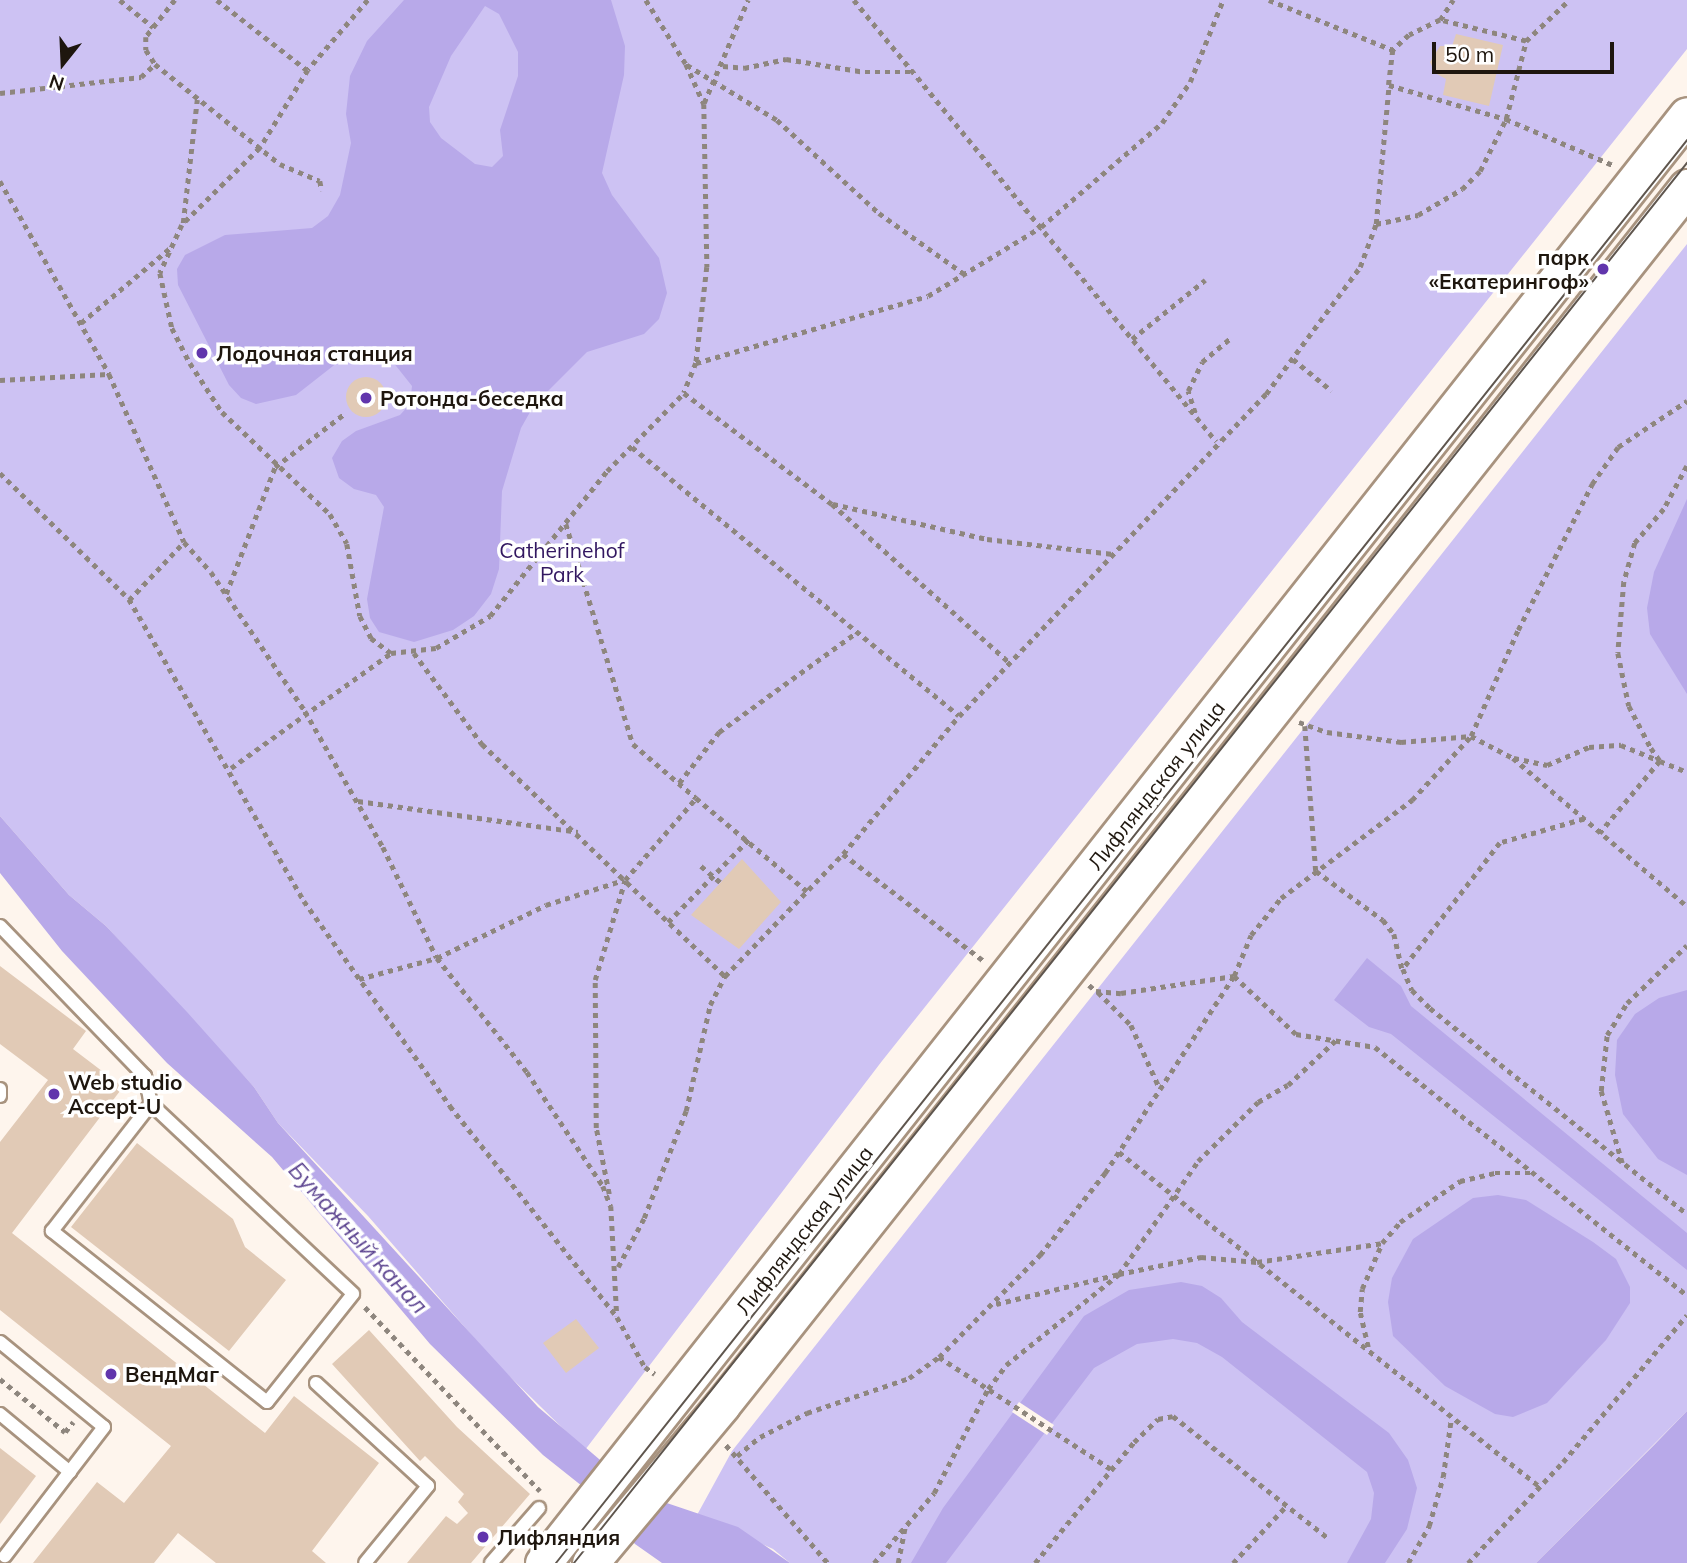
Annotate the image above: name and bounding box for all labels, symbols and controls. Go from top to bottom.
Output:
north arrow [28,28,98,98]
scale bar [1435,28,1617,72]
text: 50 m [1445,41,1494,67]
text: N [46,69,67,97]
place label: парк «Екатерингоф» [1429,244,1589,294]
marker: парк «Екатерингоф» [1595,261,1611,277]
place label: Лодочная станция [216,340,413,366]
marker: Лодочная станция [194,345,210,361]
place label: Ротонда-беседка [380,385,564,411]
marker: Ротонда-беседка [358,390,374,406]
park label: Catherinehof Park [499,537,625,587]
street label: Лифляндская улица [1082,695,1230,875]
place label: Web studio Accept-U [68,1069,182,1119]
marker: Web studio Accept-U [46,1086,62,1102]
street label: Лифляндская улица [730,1140,878,1320]
water label: Бумажный канал [283,1157,433,1319]
place label: ВендМаг [125,1361,219,1387]
marker: ВендМаг [103,1366,119,1382]
place label: Лифляндия [497,1524,620,1550]
marker: Лифляндия [475,1529,491,1545]

